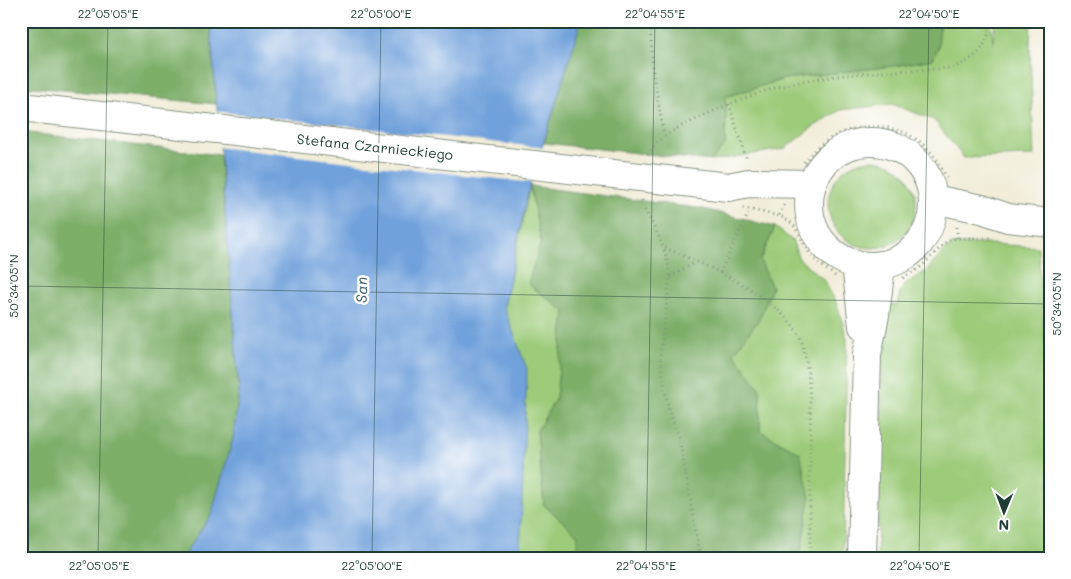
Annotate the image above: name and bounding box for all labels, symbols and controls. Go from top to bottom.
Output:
text: 22°05'05"E [78,5,138,21]
text: 22°05'00"E [351,5,412,21]
text: 22°04'55"E [625,5,685,21]
text: 22°04'50"E [899,5,959,21]
street label: Stefana Czarnieckiego [296,129,454,164]
text: 50°34'05"N [5,254,21,318]
text: 50°34'05"N [1048,272,1064,336]
water label: San [351,277,371,303]
north arrow [978,486,1028,536]
text: N [998,516,1009,535]
text: 22°05'05"E [69,557,129,573]
text: 22°05'00"E [342,557,403,573]
text: 22°04'55"E [616,557,676,573]
text: 22°04'50"E [890,557,950,573]

